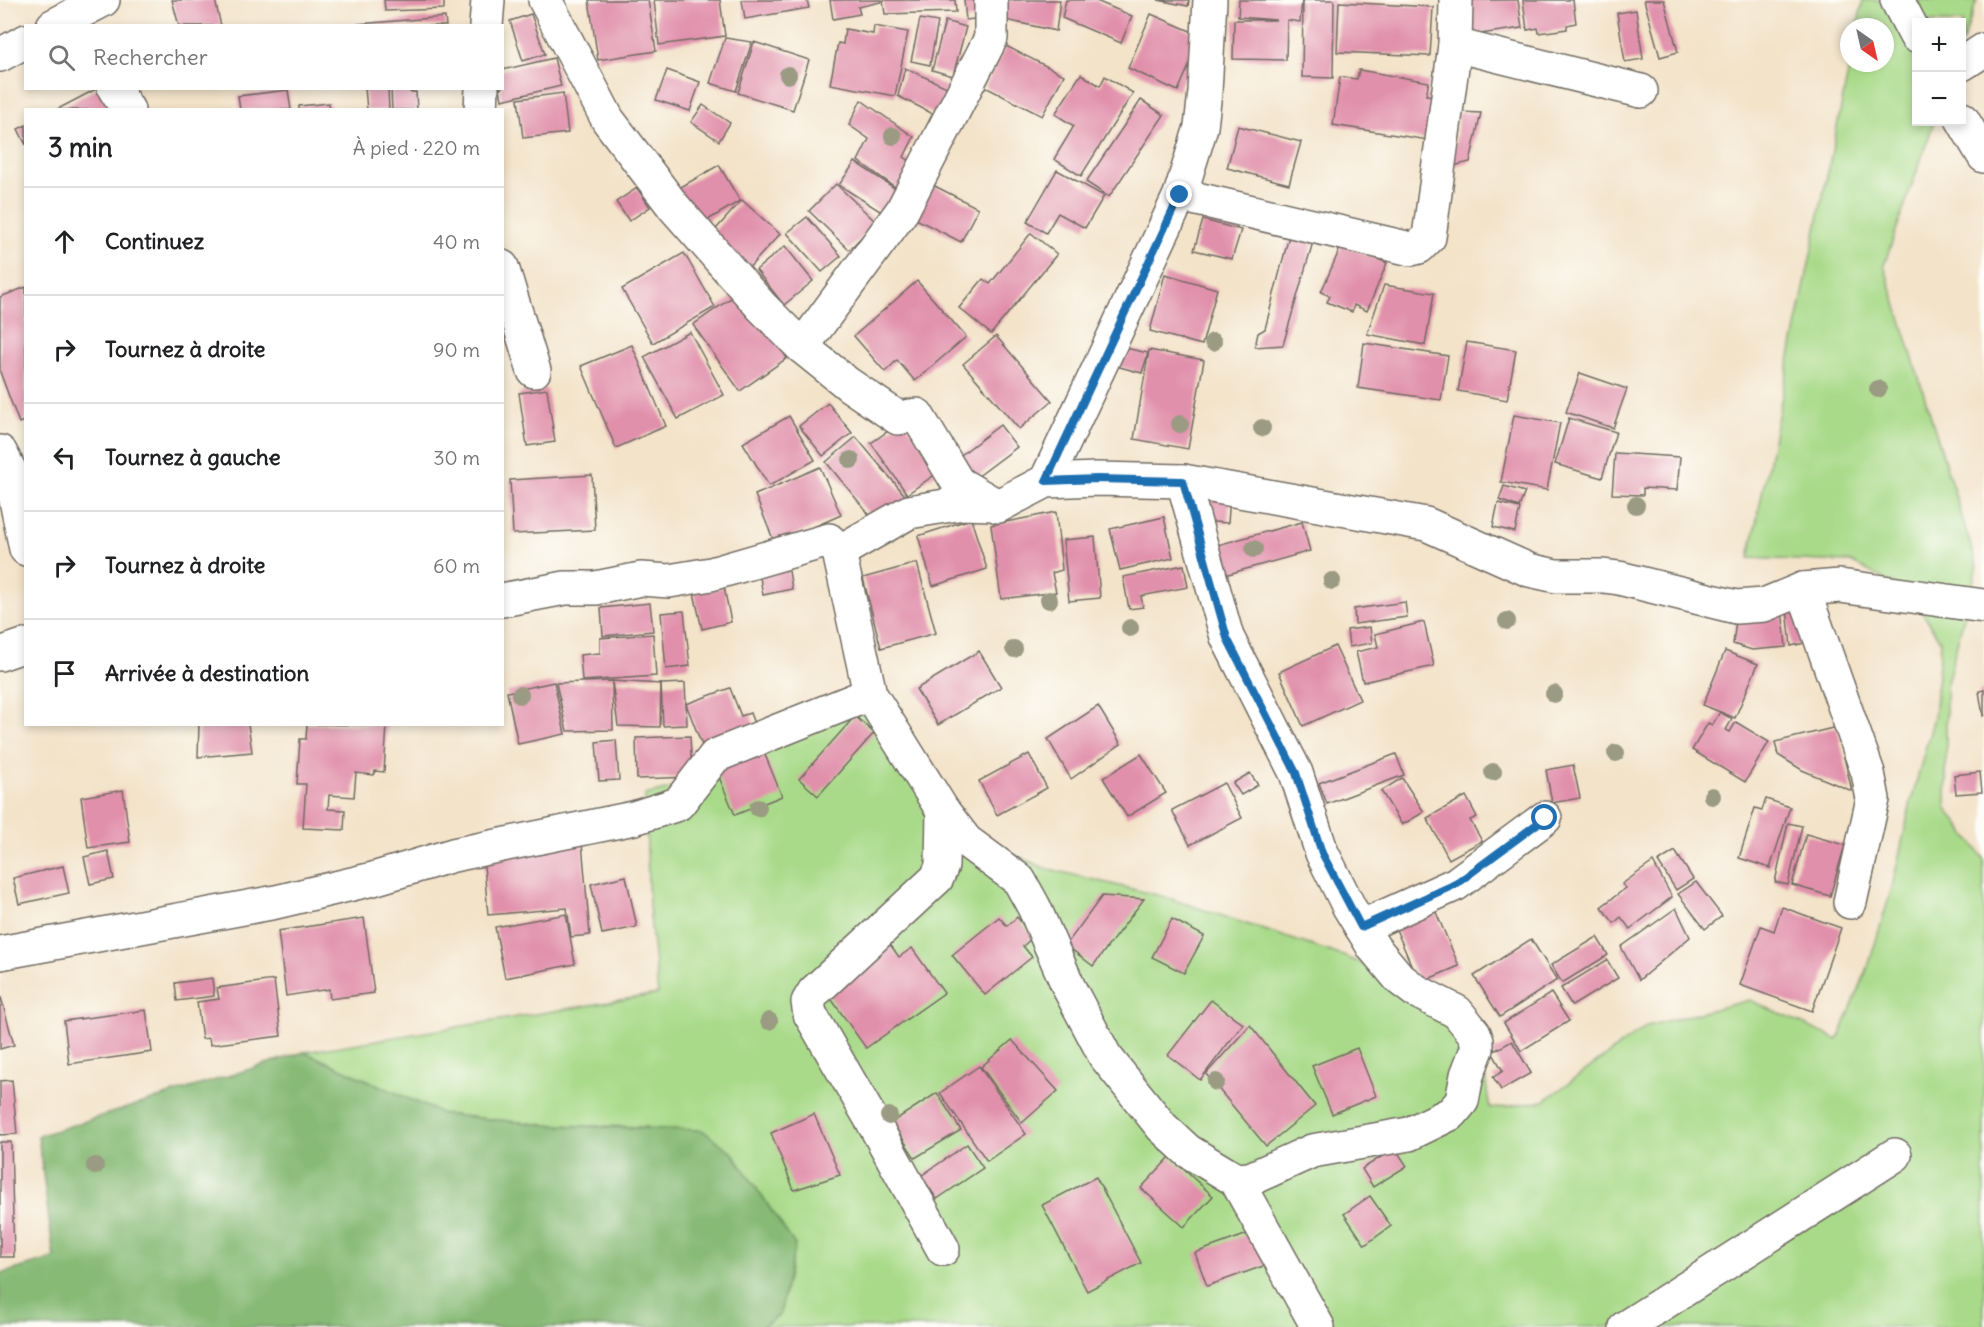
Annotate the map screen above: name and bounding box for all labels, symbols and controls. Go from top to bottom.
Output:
north arrow [1840,18,1894,72]
map controls [1912,18,1966,126]
button: + [1912,18,1966,72]
search box [24,24,504,90]
icon: search [45,41,78,74]
text: Rechercher [93,43,208,71]
button: − [1912,72,1966,126]
text: 3 min [48,131,113,164]
text: À pied · 220 m [353,135,480,160]
route end [1166,181,1192,207]
icon: ahead [48,225,81,258]
text: Continuez [105,227,204,255]
text: 40 m [433,229,480,254]
icon: right [48,333,81,366]
text: Tournez à droite [105,335,265,363]
text: 90 m [433,337,480,362]
icon: left [48,441,81,474]
text: Tournez à gauche [105,443,281,471]
text: 30 m [433,445,480,470]
icon: right [48,549,81,582]
text: Tournez à droite [105,551,265,579]
text: 60 m [433,553,480,578]
icon: arrive [48,657,81,690]
text: Arrivée à destination [105,659,309,687]
route start [1531,804,1557,830]

